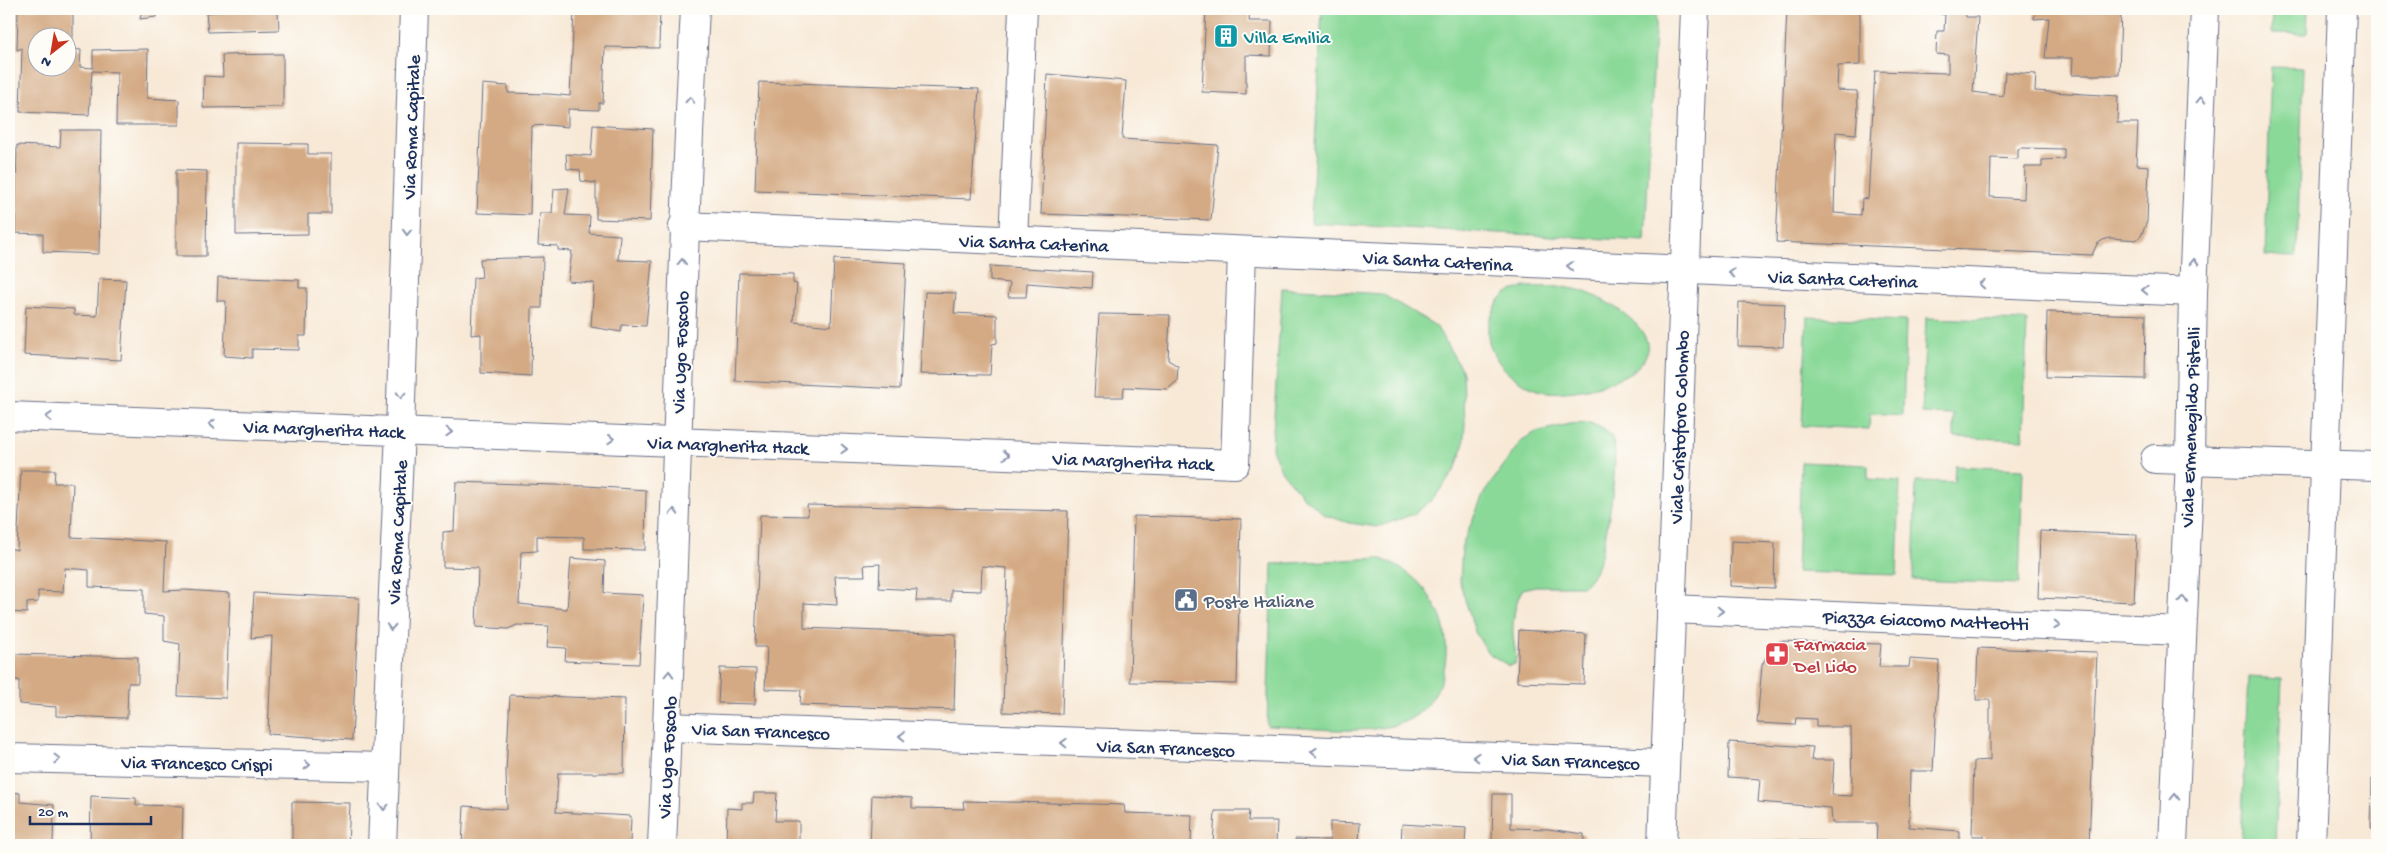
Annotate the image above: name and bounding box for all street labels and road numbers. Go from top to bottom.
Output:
street label: Via Roma Capitale [399,54,428,201]
street label: Via Santa Caterina [958,231,1111,260]
street label: Via Santa Caterina [1361,248,1515,279]
street label: Via Santa Caterina [1767,267,1920,296]
street label: Via Ugo Foscolo [669,290,696,415]
street label: Viale Ermenegildo Pistelli [2177,326,2207,529]
street label: Viale Cristoforo Colombo [1667,330,1696,525]
street label: Via Margherita Hack [242,417,406,446]
street label: Via Margherita Hack [646,433,810,462]
street label: Via Margherita Hack [1051,449,1215,478]
street label: Via Roma Capitale [384,459,415,606]
street label: Piazza Giacomo Matteotti [1821,607,2029,638]
street label: Via Ugo Foscolo [655,695,684,820]
street label: Via San Francesco [690,720,830,747]
street label: Via San Francesco [1095,737,1235,764]
street label: Via San Francesco [1500,750,1640,777]
street label: Via Francesco Crispi [120,753,273,778]

